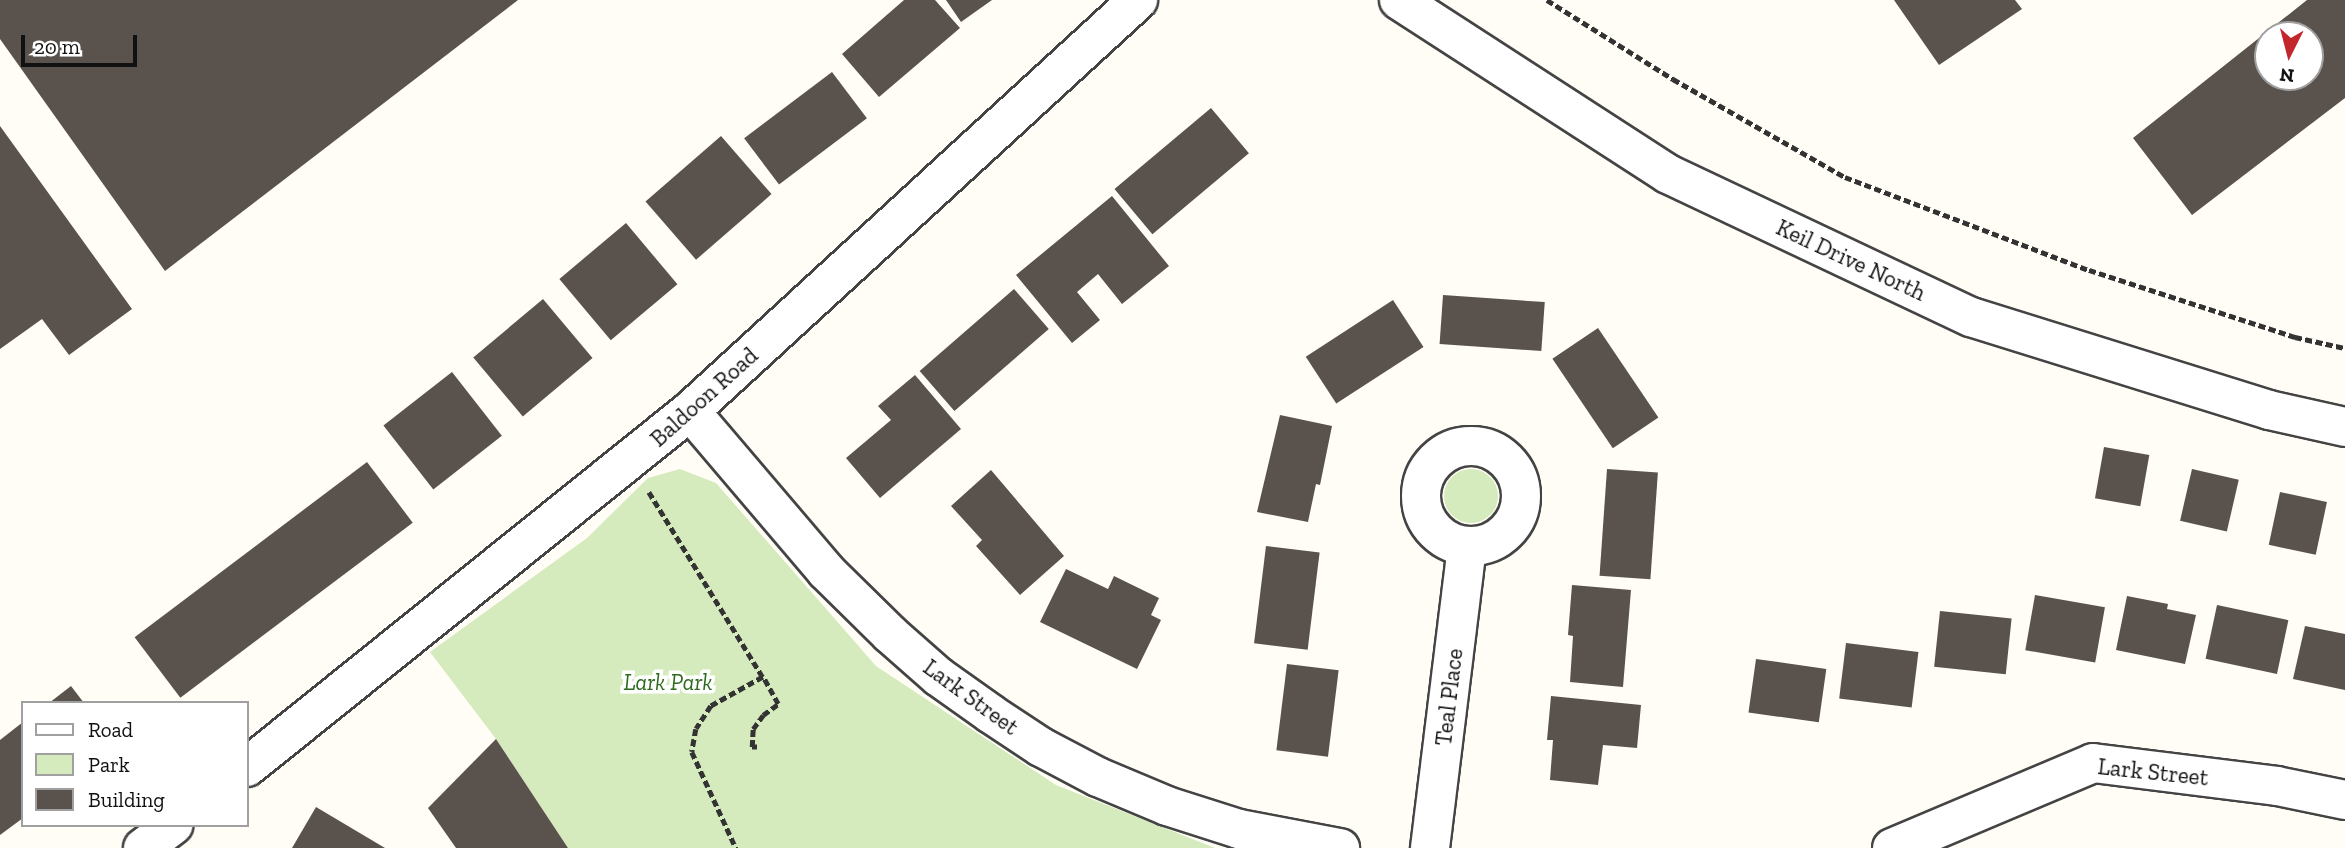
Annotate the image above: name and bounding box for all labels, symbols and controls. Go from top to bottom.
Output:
scale bar [24,21,140,65]
north arrow [2254,21,2324,91]
text: 20 m [34,34,80,59]
text: N [2279,63,2295,88]
street label: Keil Drive North [1772,213,1930,307]
street label: Baldoon Road [645,342,763,452]
street label: Teal Place [1429,647,1469,747]
street label: Lark Street [918,653,1024,741]
park label: Lark Park [623,668,713,696]
legend [21,701,248,827]
text: Road [88,717,133,742]
text: Park [88,752,130,777]
street label: Lark Street [2096,752,2210,792]
text: Building [88,787,165,812]

